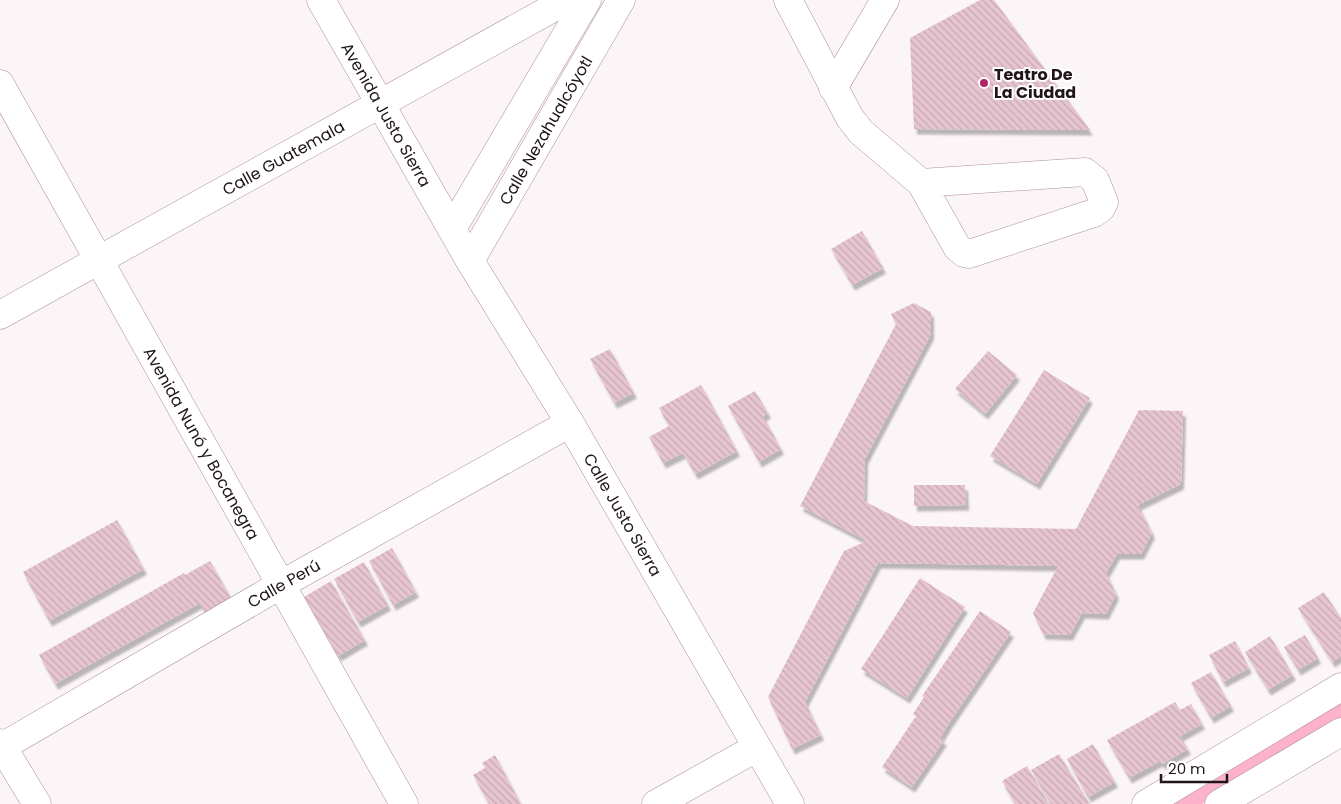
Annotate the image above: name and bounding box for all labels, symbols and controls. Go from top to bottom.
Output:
street label: Avenida Justo Sierra [336,38,436,191]
street label: Calle Nezahualcóyotl [494,52,598,209]
place label: Teatro De La Ciudad [994,63,1076,104]
marker: Teatro De La Ciudad [978,77,990,89]
street label: Calle Guatemala [218,115,349,201]
street label: Avenida Nunó y Bocanegra [138,343,264,544]
street label: Calle Justo Sierra [578,449,667,581]
street label: Calle Perú [243,554,325,614]
scale bar [1161,752,1227,784]
text: 20 m [1168,758,1206,779]

